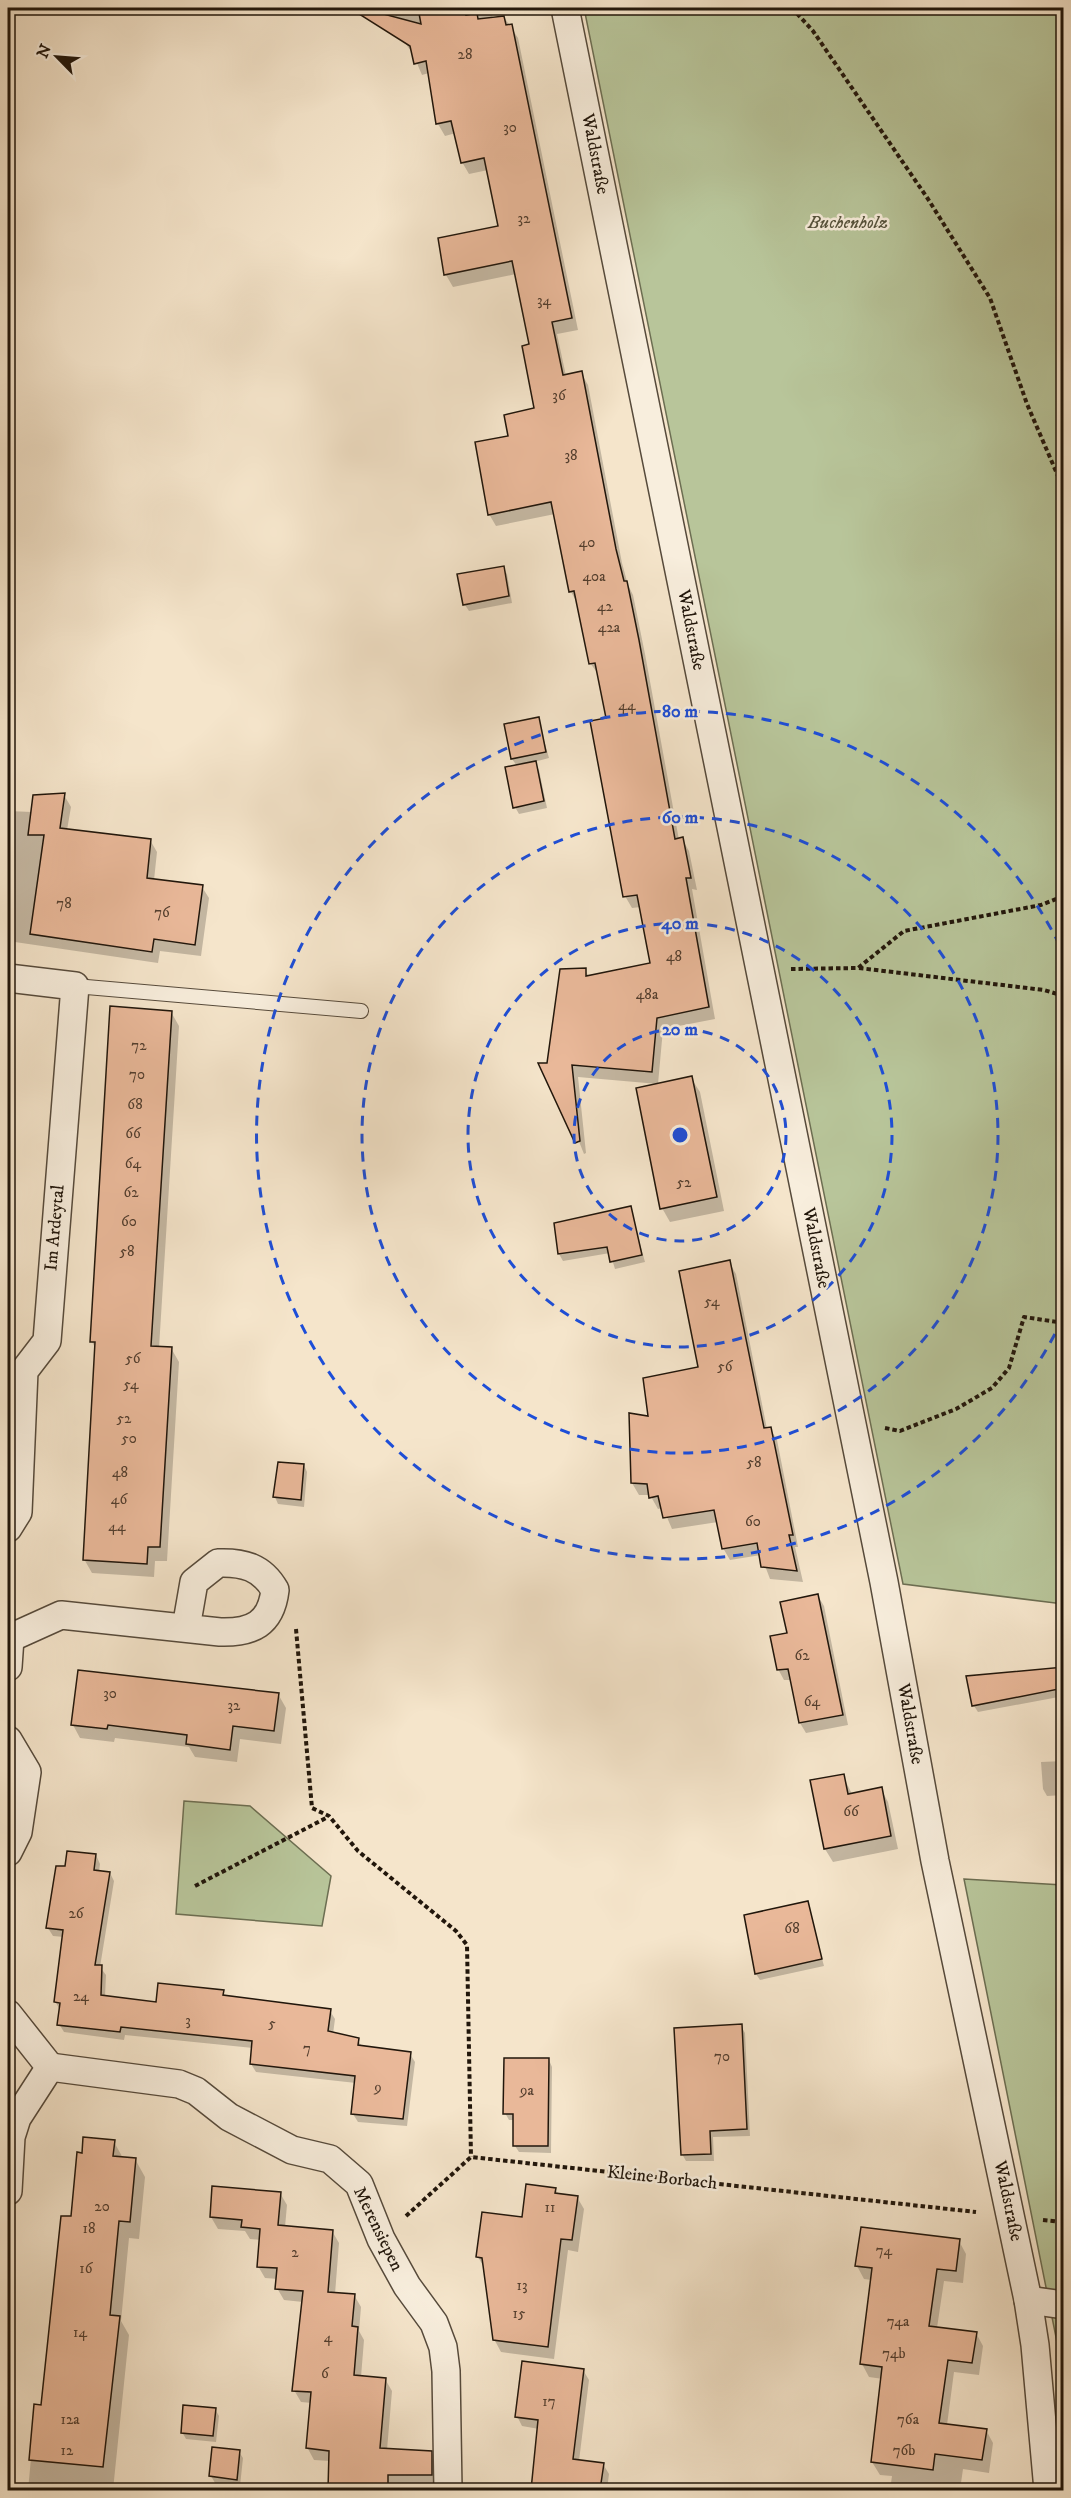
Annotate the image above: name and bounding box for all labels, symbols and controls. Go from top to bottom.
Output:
north arrow [27,27,87,87]
text: N [32,41,56,61]
house number: 28 [458,45,472,64]
street label: Waldstraße [576,111,614,196]
house number: 30 [503,118,517,137]
house number: 32 [518,209,531,228]
park label: Buchenholz [807,212,888,234]
house number: 34 [537,291,551,310]
house number: 36 [552,386,567,405]
house number: 38 [564,446,578,465]
house number: 40 [579,533,595,552]
house number: 40a [582,567,606,586]
street label: Waldstraße [672,587,710,672]
house number: 42 [597,597,614,616]
house number: 42a [598,618,621,637]
house number: 44 [618,696,636,715]
text: 80 m [662,701,699,723]
text: 60 m [662,807,699,829]
house number: 78 [56,894,72,913]
house number: 76 [154,903,171,922]
text: 40 m [660,913,699,935]
house number: 48 [666,947,682,966]
house number: 48a [636,985,659,1004]
text: 20 m [662,1019,698,1041]
house number: 72 [131,1036,147,1055]
house number: 70 [129,1065,145,1084]
house number: 68 [127,1095,143,1114]
house number: 66 [125,1124,142,1143]
centre of rings [670,1125,690,1145]
house number: 64 [125,1154,142,1173]
house number: 52 [677,1173,692,1192]
street label: Im Ardeytal [40,1183,70,1272]
house number: 62 [123,1183,139,1202]
street label: Waldstraße [797,1205,835,1290]
house number: 60 [121,1212,137,1231]
house number: 58 [120,1242,134,1261]
house number: 54 [704,1292,720,1311]
house number: 56 [125,1349,142,1368]
house number: 56 [717,1357,734,1376]
house number: 54 [123,1375,139,1394]
house number: 52 [117,1409,132,1428]
house number: 50 [121,1429,137,1448]
house number: 58 [747,1453,761,1472]
house number: 48 [112,1463,128,1482]
house number: 46 [111,1490,128,1509]
house number: 60 [745,1512,761,1531]
house number: 44 [108,1517,126,1536]
house number: 62 [794,1646,810,1665]
street label: Waldstraße [892,1681,928,1766]
house number: 30 [103,1684,117,1703]
house number: 64 [804,1692,821,1711]
house number: 32 [228,1696,241,1715]
house number: 66 [843,1802,860,1821]
house number: 26 [68,1904,85,1923]
house number: 68 [784,1919,800,1938]
house number: 24 [73,1987,89,2006]
house number: 3 [185,2011,191,2030]
house number: 5 [268,2014,276,2033]
house number: 7 [303,2039,311,2058]
house number: 70 [714,2047,730,2066]
house number: 9 [373,2078,382,2097]
house number: 9a [519,2081,535,2100]
street label: Waldstraße [989,2158,1027,2243]
street label: Kleine Borbach [606,2161,719,2195]
street label: Merensiepen [348,2183,408,2275]
house number: 20 [94,2197,110,2216]
house number: 11 [544,2198,556,2217]
house number: 18 [82,2219,96,2238]
house number: 74 [876,2241,893,2260]
house number: 2 [291,2243,299,2262]
house number: 16 [79,2259,94,2278]
house number: 13 [516,2276,528,2295]
house number: 15 [513,2304,526,2323]
house number: 74a [887,2312,910,2331]
house number: 14 [73,2323,87,2342]
house number: 4 [324,2328,333,2347]
house number: 74b [882,2344,906,2363]
house number: 6 [321,2364,330,2383]
house number: 17 [542,2392,556,2411]
house number: 12a [60,2410,80,2429]
house number: 76a [897,2410,920,2429]
house number: 12 [61,2441,74,2460]
house number: 76b [893,2441,915,2460]

